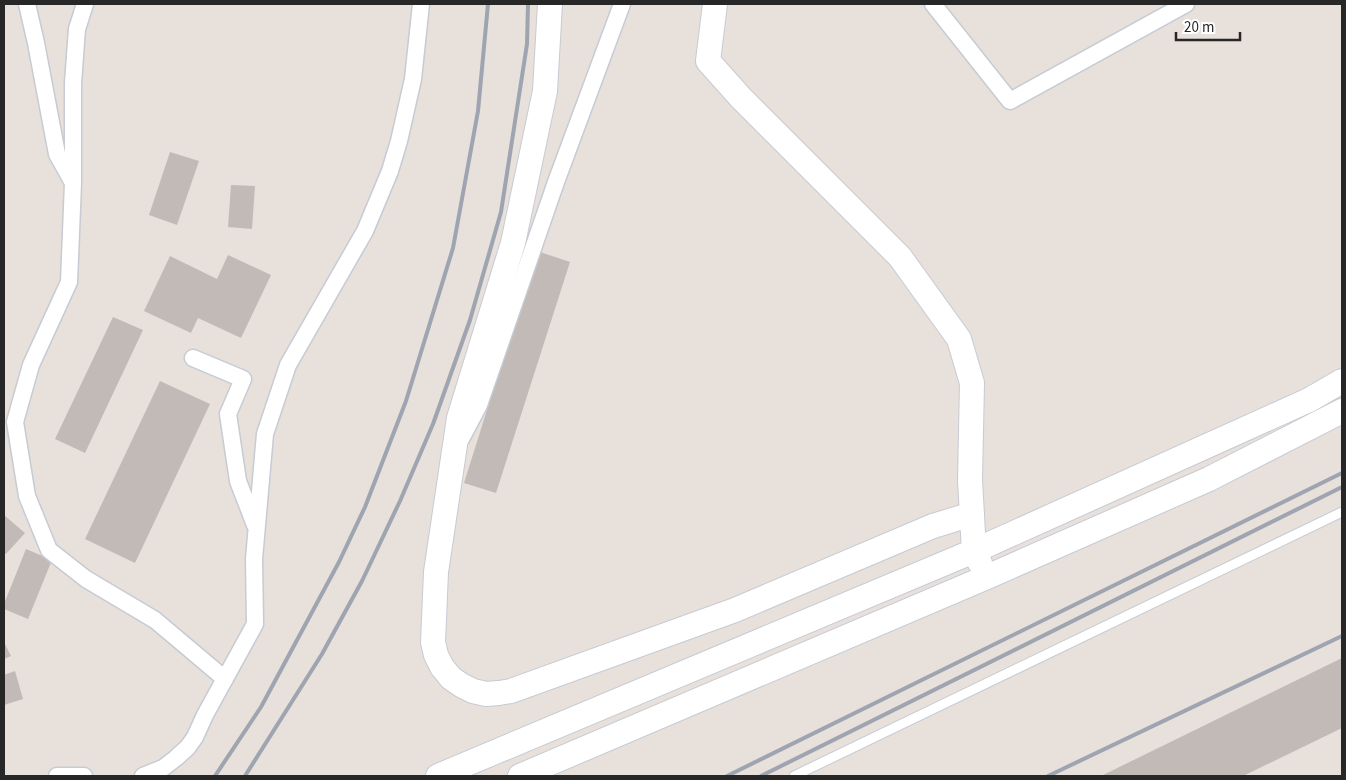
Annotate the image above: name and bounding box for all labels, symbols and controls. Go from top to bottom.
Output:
scale bar [1176,10,1240,42]
text: 20 m [1184,17,1214,38]

